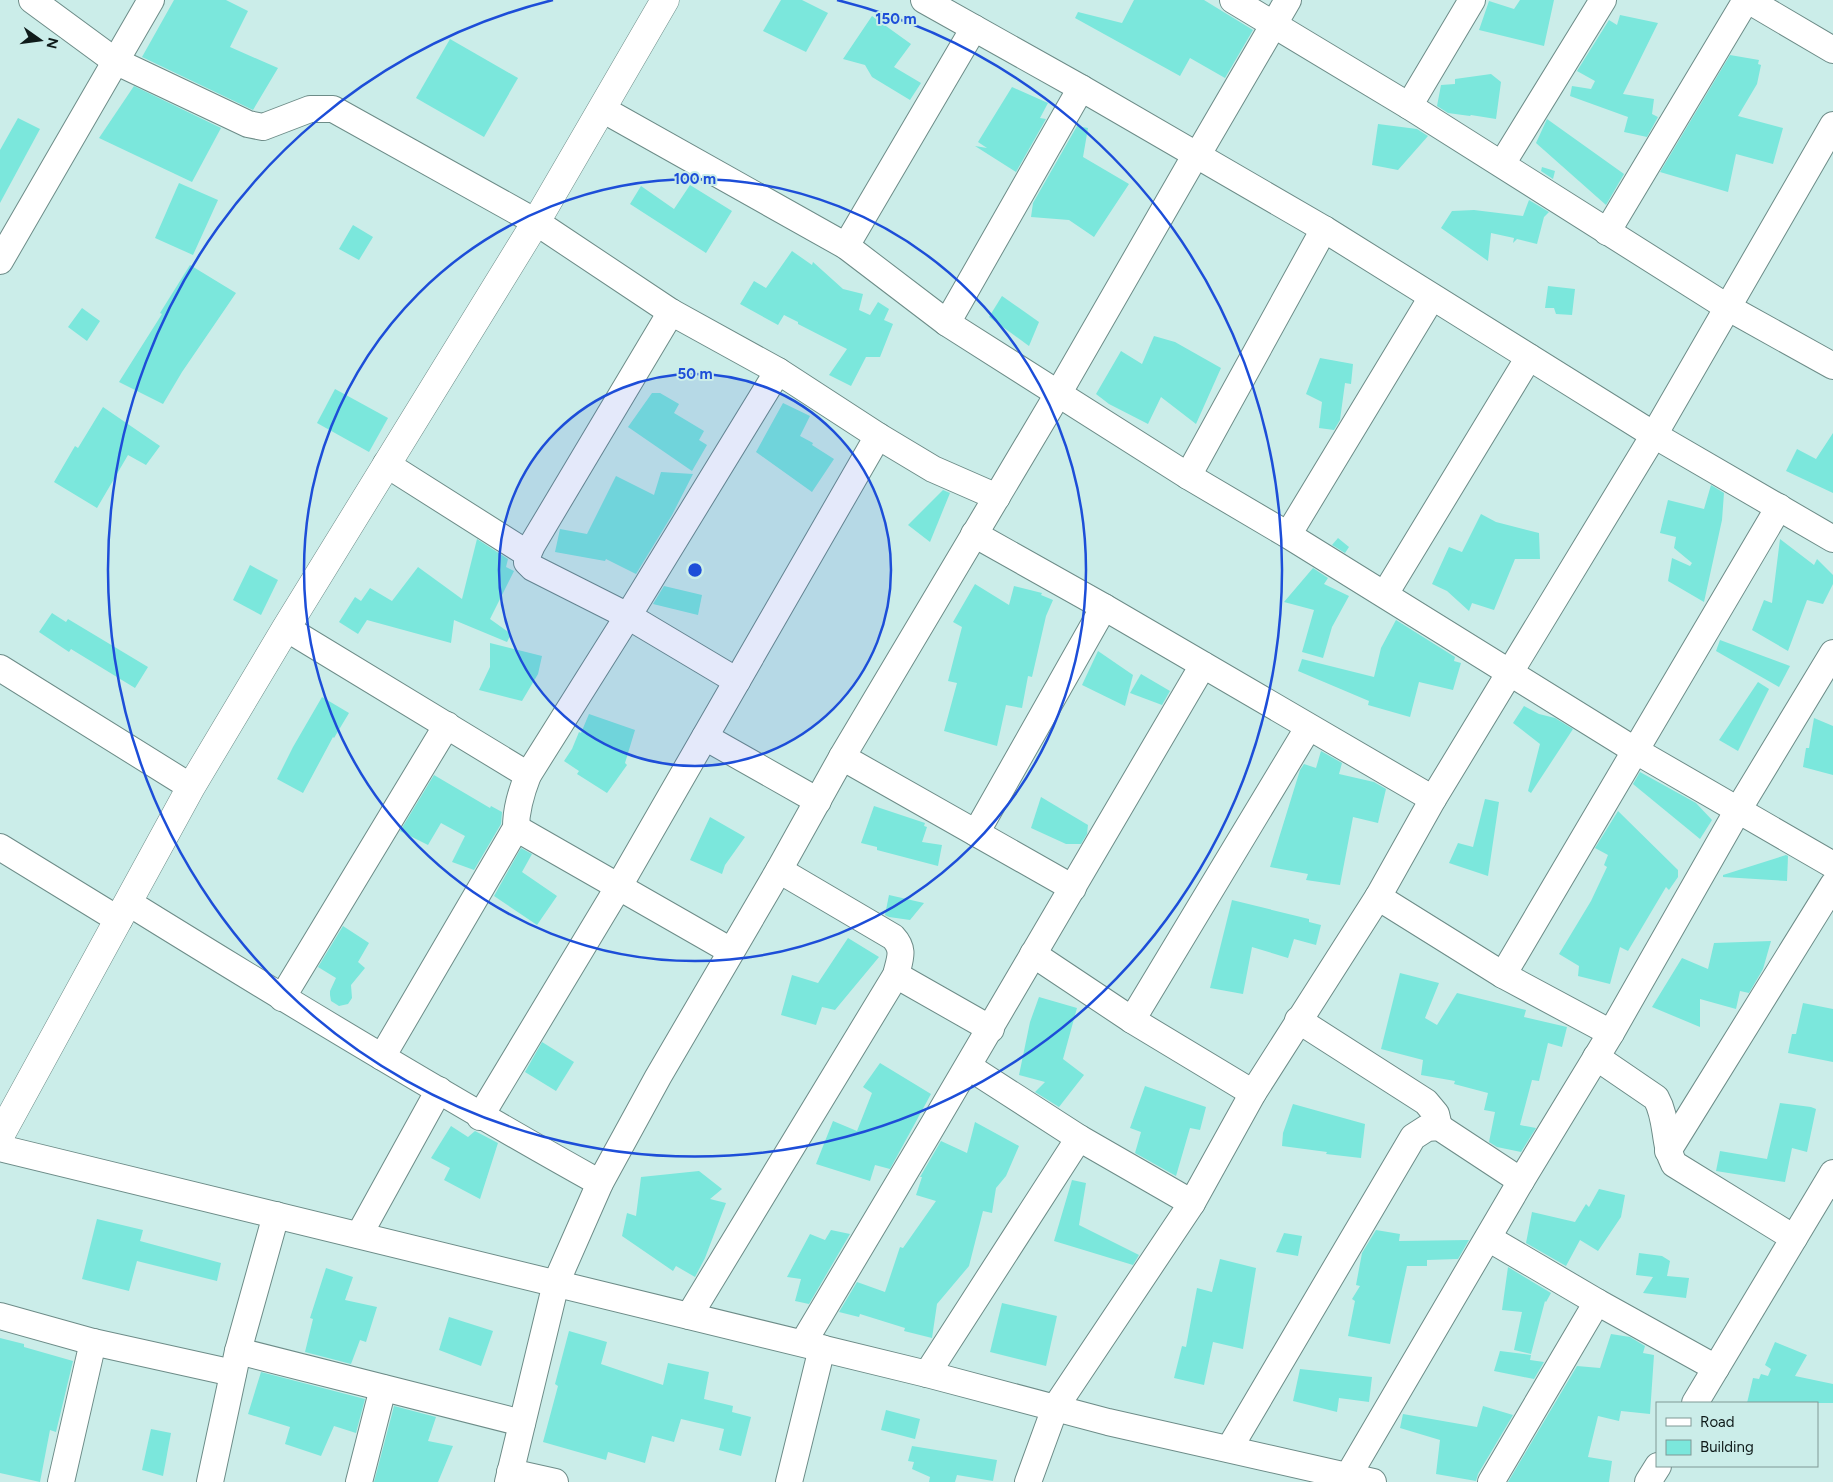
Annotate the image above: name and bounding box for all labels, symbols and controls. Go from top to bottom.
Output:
text: 150 m [875,10,917,28]
north arrow [15,15,65,65]
text: N [43,36,62,50]
text: 100 m [674,170,716,188]
text: 50 m [677,365,713,383]
centre of rings [686,561,704,579]
legend [1656,1402,1818,1467]
text: Road [1700,1413,1735,1431]
text: Building [1700,1438,1754,1456]

